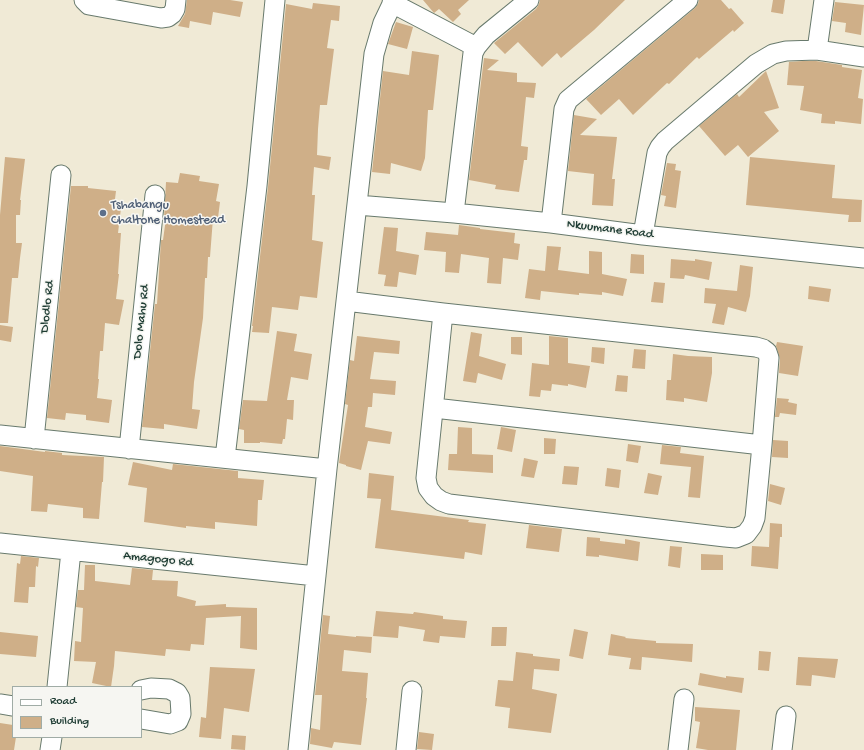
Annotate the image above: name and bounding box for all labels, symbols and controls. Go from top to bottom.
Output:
place label: Tshabangu Chaltone Homestead [111,198,225,229]
marker: Tshabangu Chaltone Homestead [98,208,108,218]
street label: Nkuumane Road [566,217,654,243]
street label: Dlodlo Rd [37,280,59,334]
street label: Dolo Mahu Rd [130,284,154,360]
street label: Amagogo Rd [122,549,194,571]
legend [12,686,142,738]
text: Road [50,695,76,709]
text: Building [50,715,89,729]

